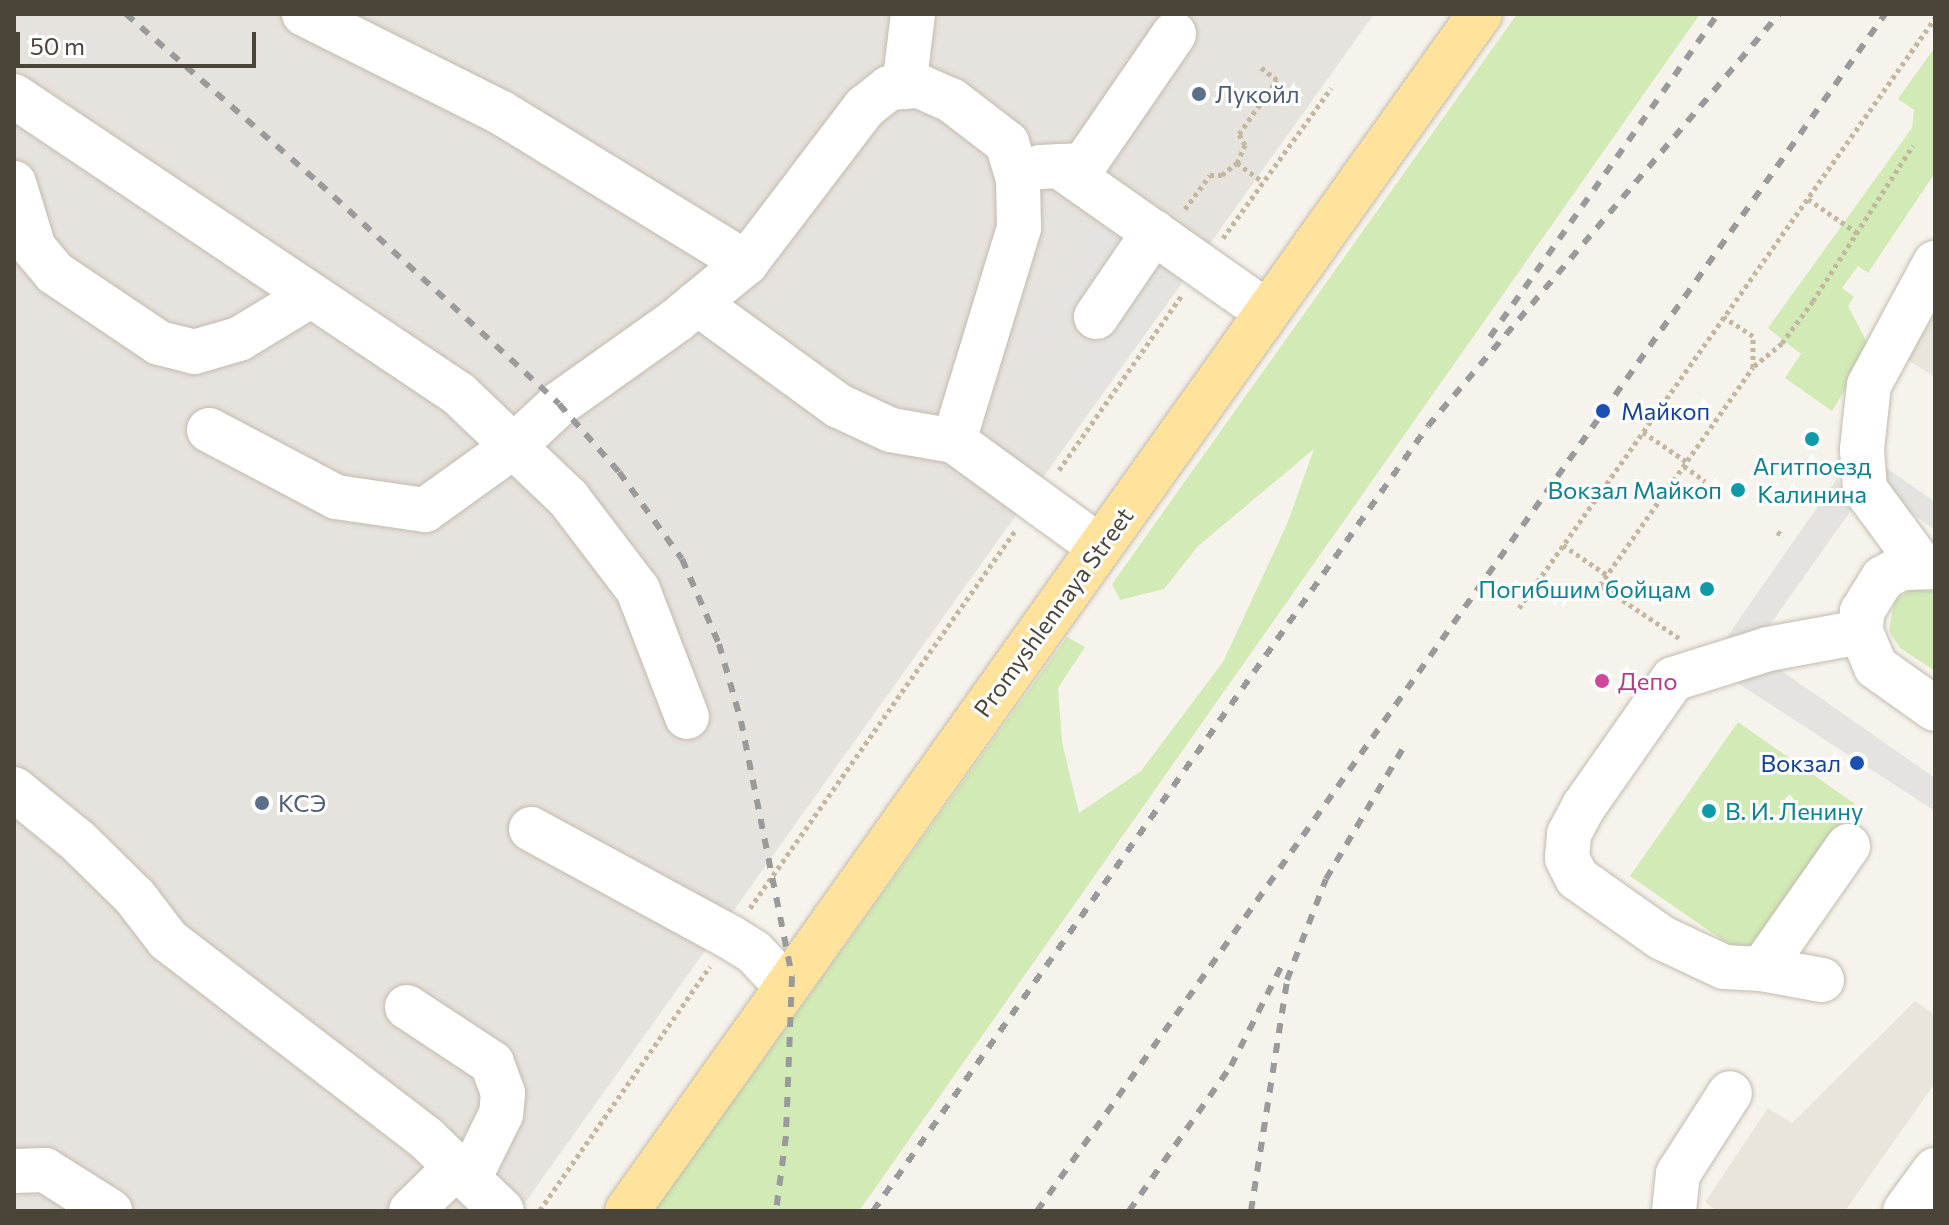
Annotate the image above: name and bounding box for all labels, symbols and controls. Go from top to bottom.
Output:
scale bar [20,16,260,66]
text: 50 m [30,31,85,60]
place label: Лукойл [1215,80,1300,108]
marker: Лукойл [1190,85,1208,103]
place label: Майкоп [1621,397,1710,425]
marker: Майкоп [1592,400,1614,422]
marker: Агитпоезд Калинина [1803,430,1821,448]
place label: Агитпоезд Калинина [1753,452,1871,508]
place label: Вокзал Майкоп [1548,476,1722,504]
marker: Вокзал Майкоп [1729,481,1747,499]
street label: Promyshlennaya Street [967,502,1139,722]
place label: Погибшим бойцам [1478,575,1691,603]
marker: Погибшим бойцам [1698,580,1716,598]
place label: Депо [1618,667,1677,695]
marker: Депо [1593,672,1611,690]
place label: Вокзал [1760,749,1841,777]
marker: Вокзал [1848,754,1866,772]
place label: КСЭ [278,789,326,817]
marker: КСЭ [253,794,271,812]
place label: В. И. Ленину [1725,797,1863,825]
marker: В. И. Ленину [1700,802,1718,820]

